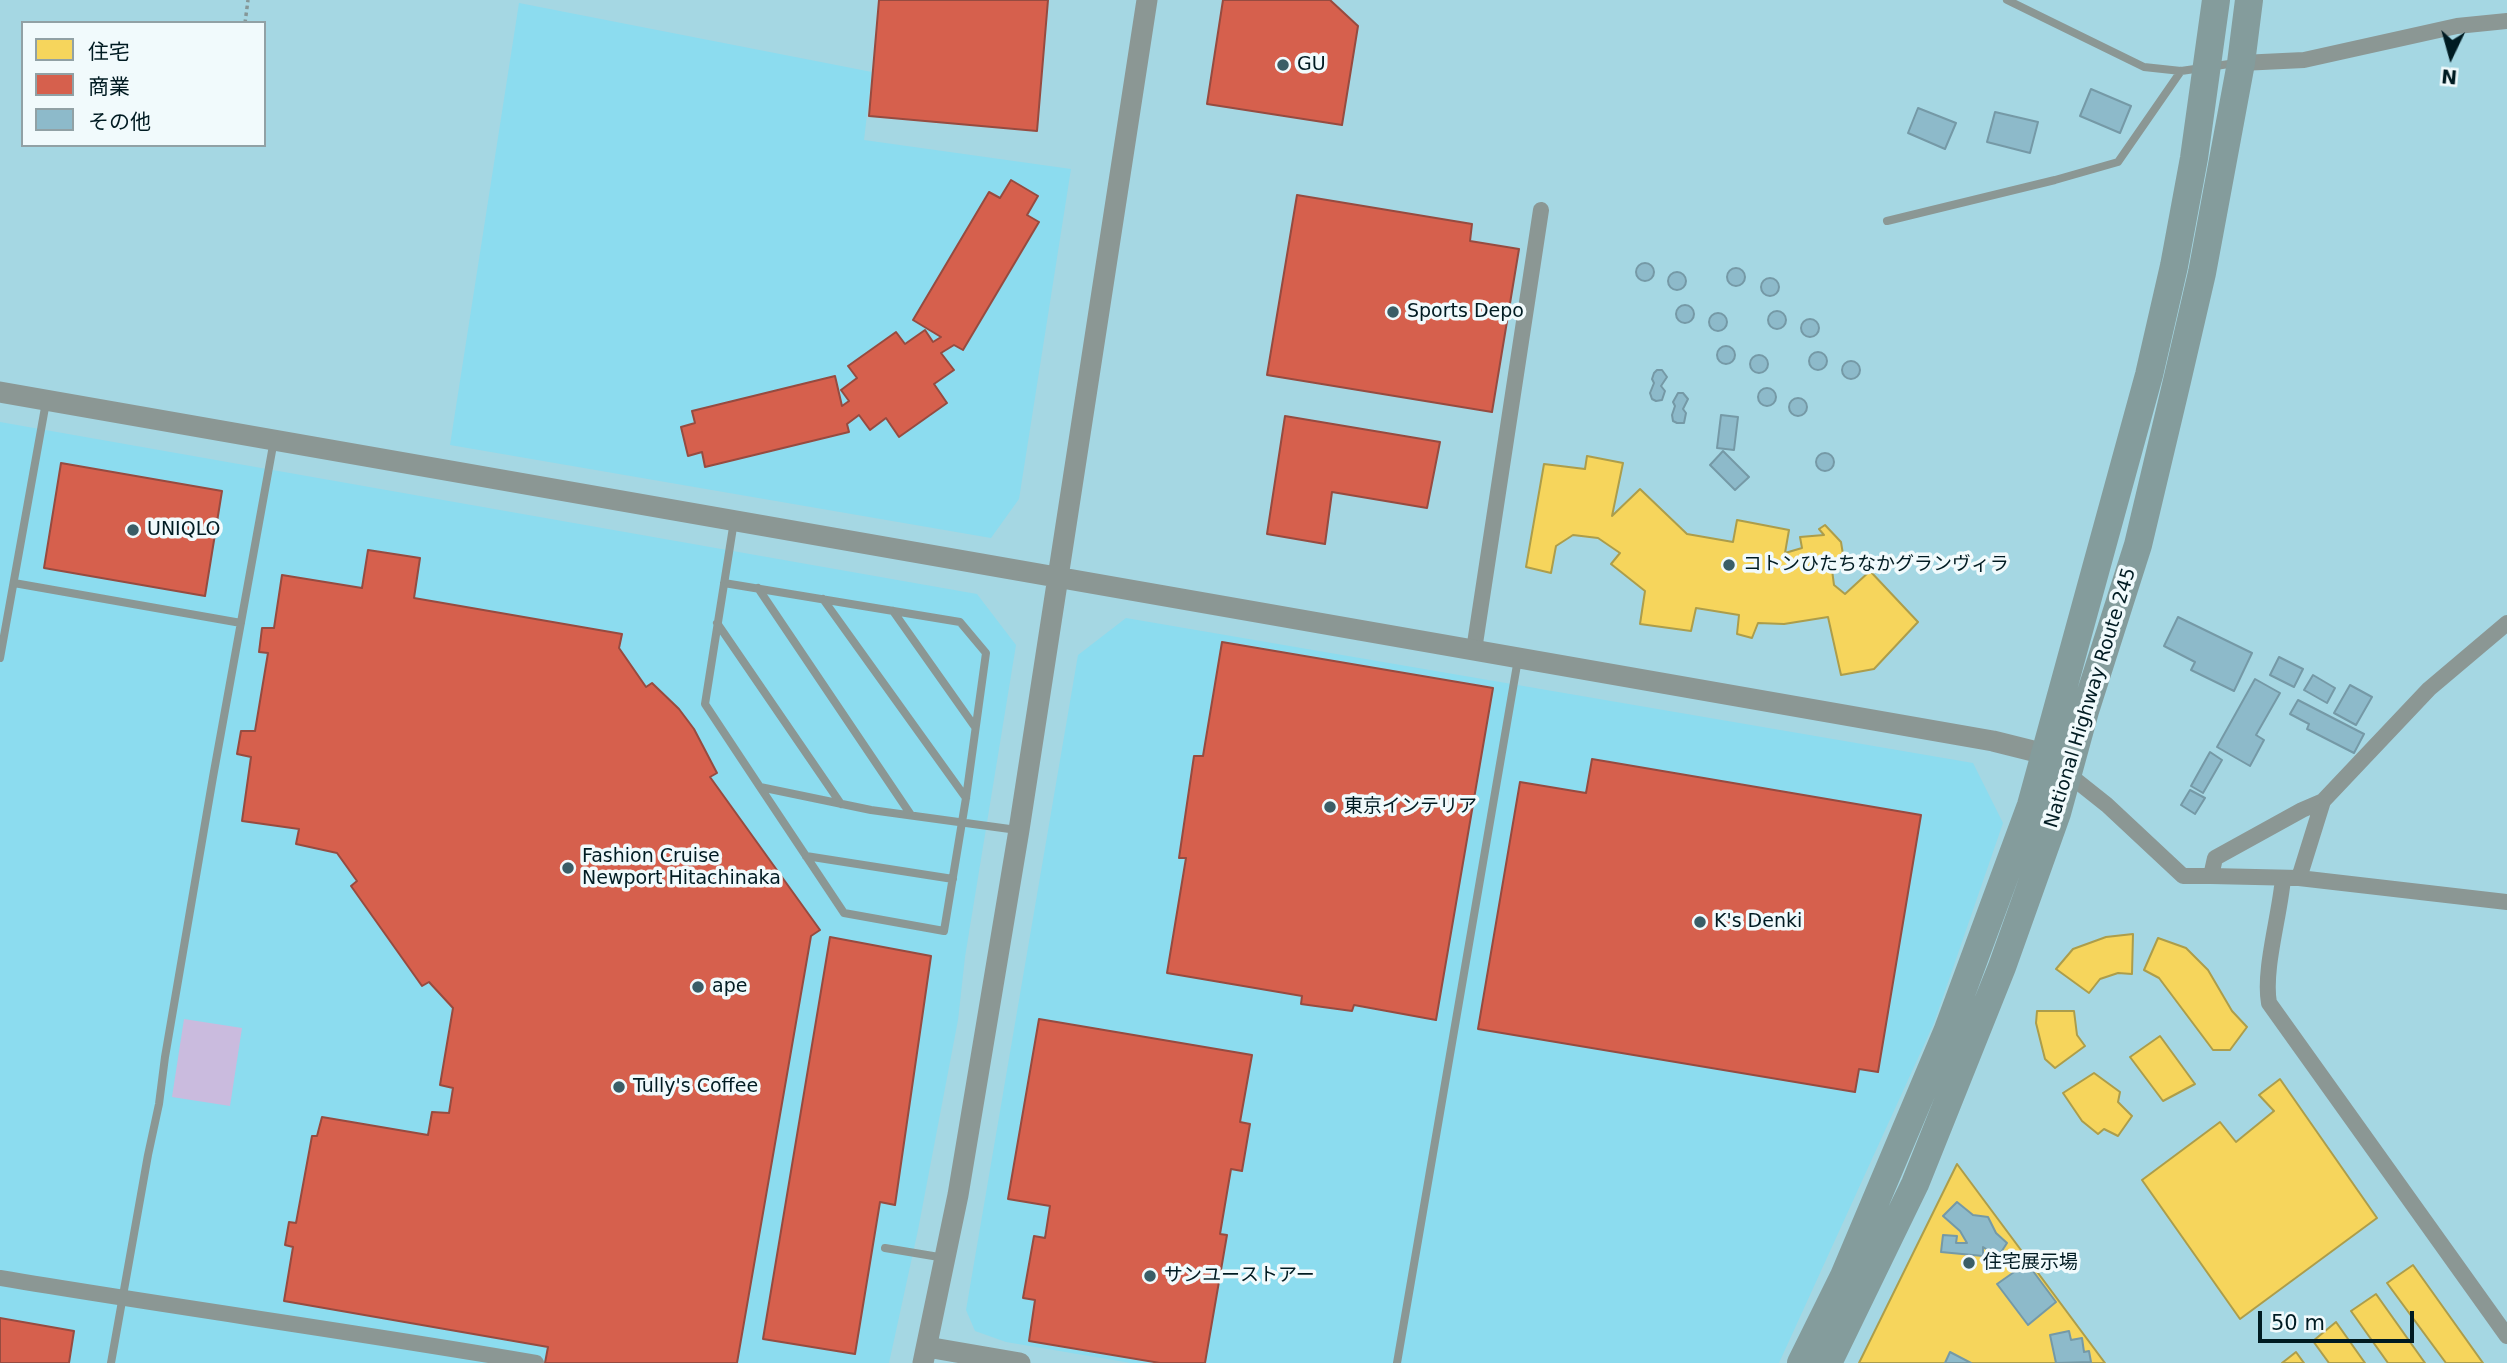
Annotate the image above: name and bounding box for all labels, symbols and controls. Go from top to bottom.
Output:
legend [21,21,266,147]
north arrow [2416,21,2486,91]
text: 住宅 [88,40,130,64]
place label: GU [1297,54,1326,76]
marker: GU [1275,57,1291,73]
text: N [2440,65,2458,89]
text: 商業 [88,75,130,99]
text: その他 [88,110,151,134]
place label: Sports Depo [1407,301,1524,323]
marker: Sports Depo [1385,304,1401,320]
place label: UNIQLO [147,519,221,541]
marker: UNIQLO [125,522,141,538]
place label: コトンひたちなかグランヴィラ [1743,554,2009,576]
marker: コトンひたちなかグランヴィラ [1721,557,1737,573]
street label: National Highway Route 245 [2041,565,2141,831]
place label: 東京インテリア [1344,796,1477,818]
marker: 東京インテリア [1322,799,1338,815]
place label: Fashion Cruise Newport Hitachinaka [582,846,781,890]
marker: Fashion Cruise Newport Hitachinaka [560,860,576,876]
place label: K's Denki [1714,911,1802,933]
marker: K's Denki [1692,914,1708,930]
place label: ape [712,976,747,998]
marker: ape [690,979,706,995]
place label: Tully's Coffee [633,1076,758,1098]
marker: Tully's Coffee [611,1079,627,1095]
place label: 住宅展示場 [1983,1252,2078,1274]
marker: 住宅展示場 [1961,1255,1977,1271]
place label: サンユーストアー [1164,1265,1315,1287]
marker: サンユーストアー [1142,1268,1158,1284]
scale bar [2262,1296,2418,1340]
text: 50 m [2271,1311,2325,1335]

